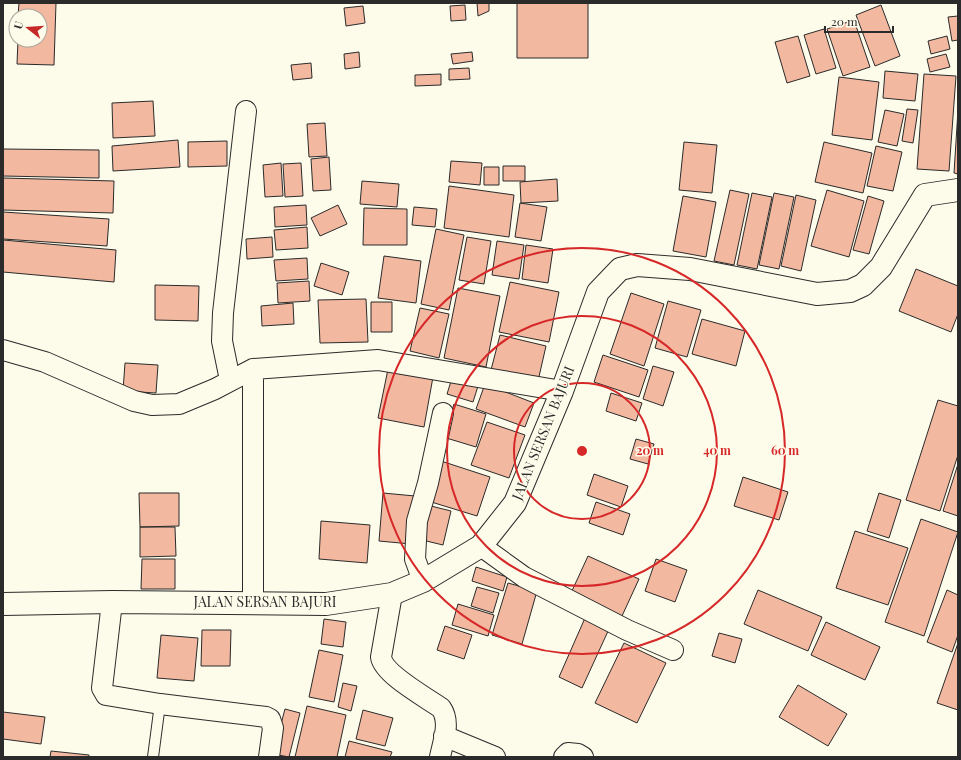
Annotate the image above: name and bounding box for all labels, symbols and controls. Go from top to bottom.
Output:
north arrow [8,8,48,48]
scale bar [825,8,893,34]
text: 20 m [831,13,858,29]
text: U [10,19,26,31]
street label: JALAN SERSAN BAJURI [507,363,578,504]
text: 20 m [636,442,664,458]
text: 40 m [703,442,731,458]
text: 60 m [771,442,799,458]
centre of rings [575,444,589,458]
street label: JALAN SERSAN BAJURI [192,592,337,611]

